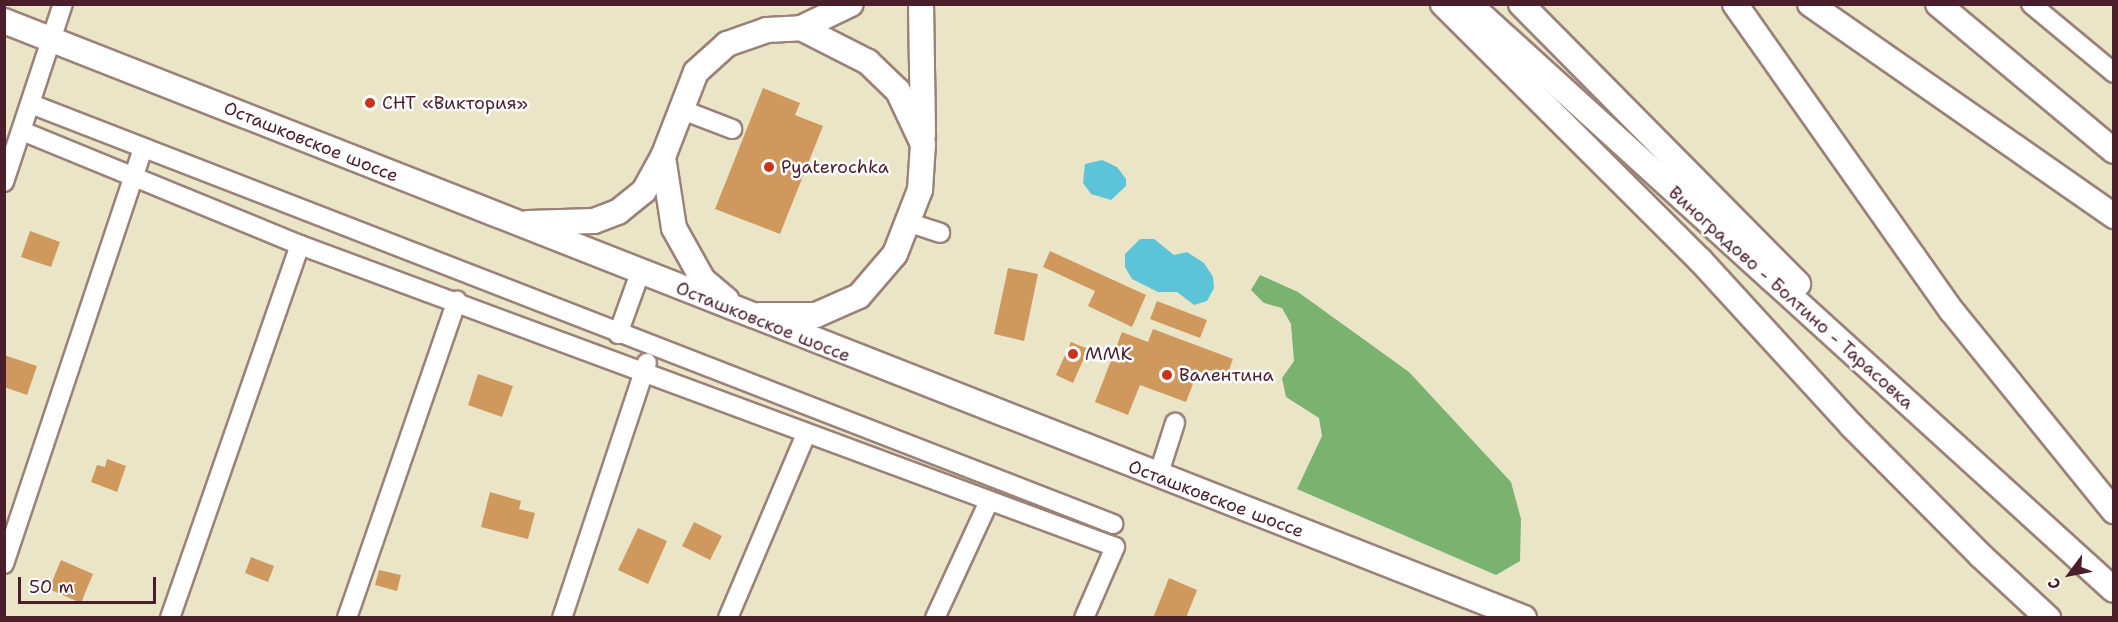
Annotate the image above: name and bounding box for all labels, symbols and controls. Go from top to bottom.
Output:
place label: СНТ «Виктория» [382,92,528,114]
marker: СНТ «Виктория» [363,96,377,110]
street label: Осташковское шоссе [221,97,401,187]
place label: Pyaterochka [781,156,889,178]
marker: Pyaterochka [762,160,776,174]
street label: Виноградово - Болтино - Тарасовка [1664,182,1918,414]
street label: Осташковское шоссе [673,277,853,367]
place label: ММК [1085,343,1132,365]
marker: ММК [1066,347,1080,361]
place label: Валентина [1179,364,1274,386]
marker: Валентина [1160,368,1174,382]
street label: Осташковское шоссе [1125,456,1307,542]
north arrow [2040,544,2100,604]
scale bar [21,565,159,603]
text: С [2043,574,2066,594]
text: 50 m [29,575,74,599]

